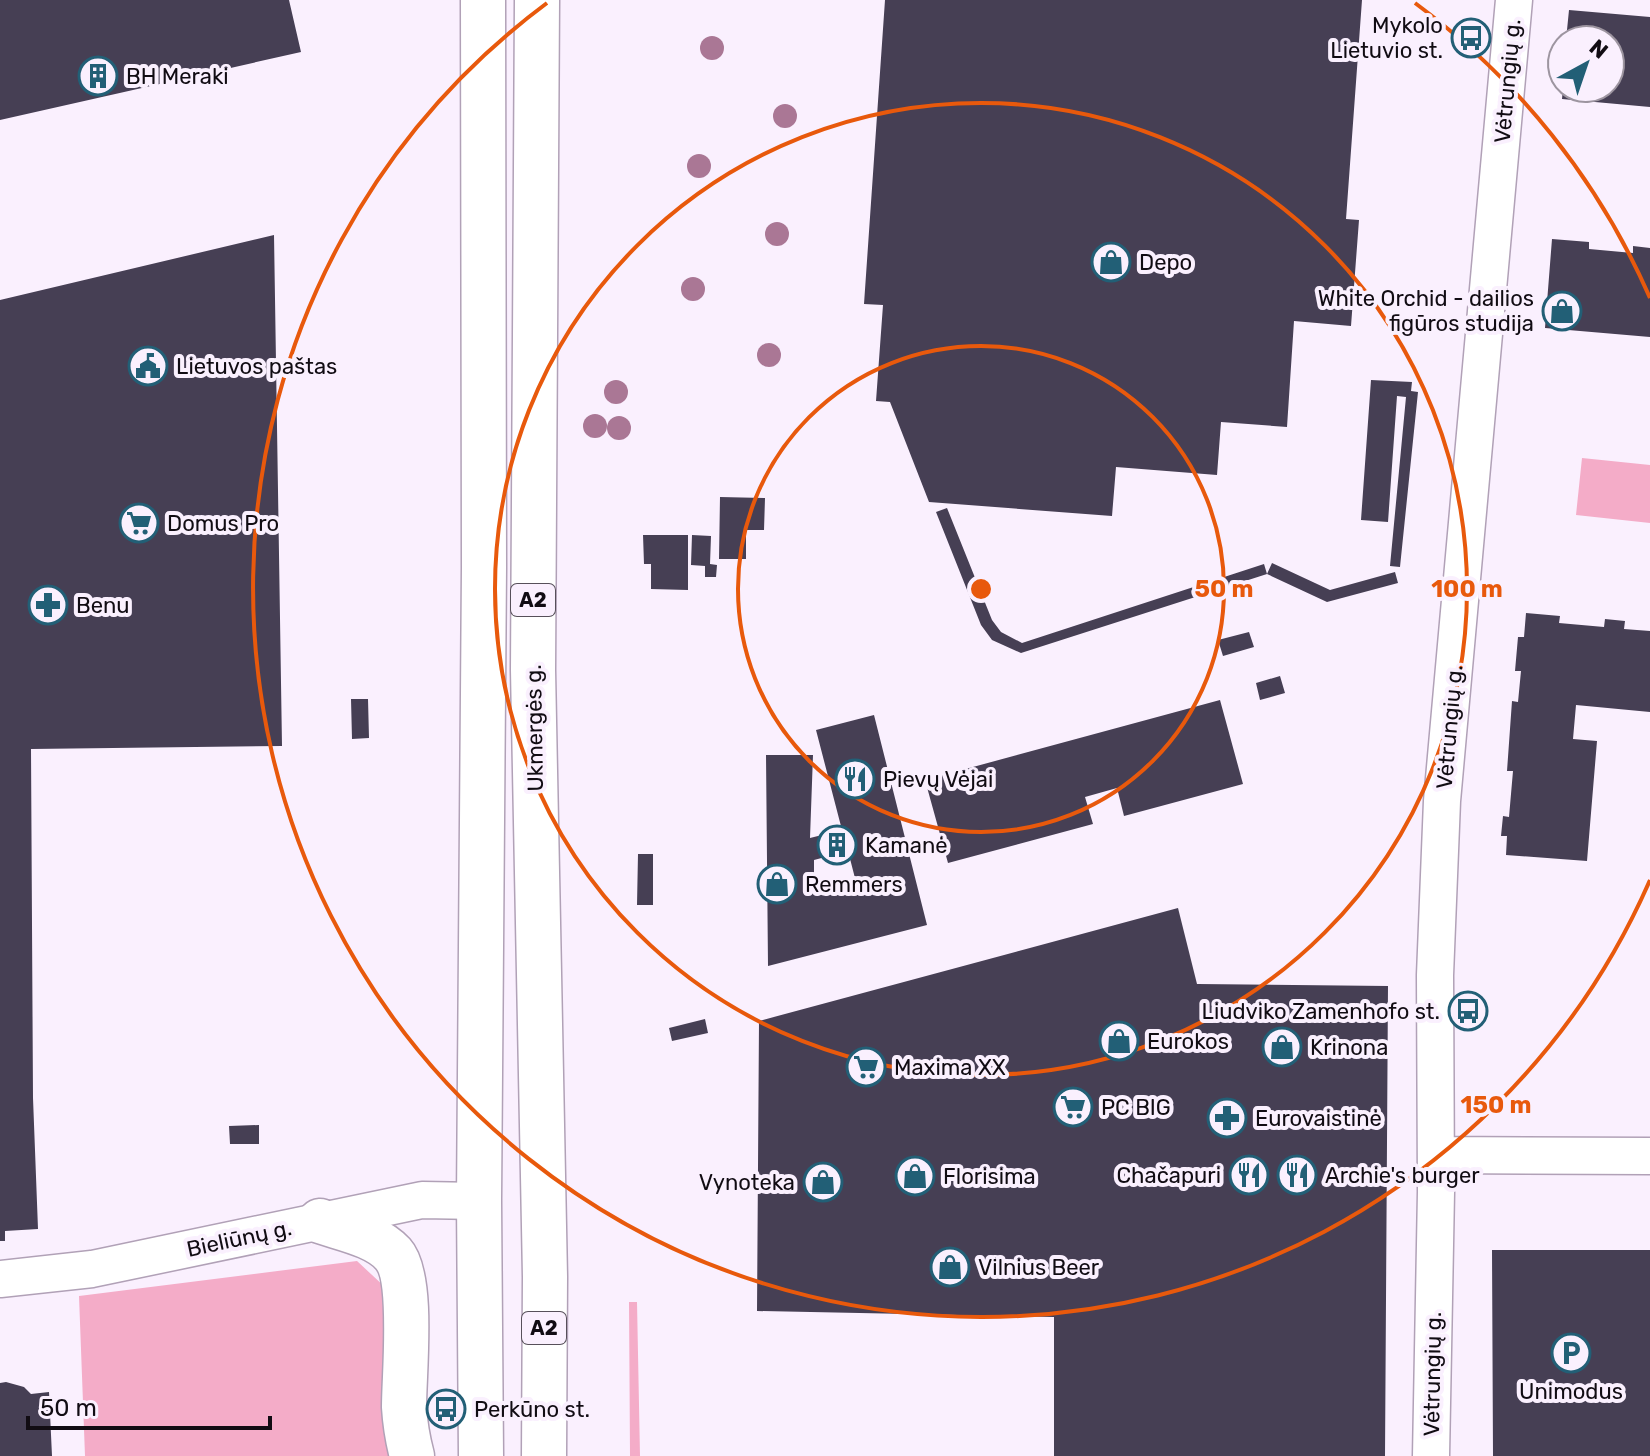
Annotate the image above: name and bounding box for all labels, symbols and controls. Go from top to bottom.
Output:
place label: Mykolo Lietuvio st. [1330,12,1443,64]
bus stop icon: Mykolo Lietuvio st. [1450,17,1492,59]
street label: Vėtrungių g. [1489,18,1526,144]
north arrow [1546,24,1626,104]
text: N [1584,34,1613,64]
building icon: BH Meraki [77,55,119,97]
place label: BH Meraki [126,63,229,90]
shop icon: Depo [1090,241,1132,283]
place label: Depo [1139,249,1192,276]
place label: White Orchid - dailios figūros studija [1318,285,1534,337]
shop icon: White Orchid - dailios figūros studija [1541,290,1583,332]
public building icon: Lietuvos paštas [127,345,169,387]
place label: Lietuvos paštas [176,353,337,380]
supermarket icon: Domus Pro [118,502,160,544]
place label: Domus Pro [167,510,279,537]
centre of rings [967,575,995,603]
text: 50 m [1195,575,1253,603]
text: 100 m [1431,575,1503,603]
pharmacy icon: Benu [27,584,69,626]
road number: A2 [511,584,555,616]
place label: Benu [76,592,130,619]
street label: Ukmergės g. [520,664,549,792]
street label: Vėtrungių g. [1431,664,1468,790]
restaurant icon: Pievų Vėjai [834,758,876,800]
place label: Pievų Vėjai [883,766,993,793]
building icon: Kamanė [816,824,858,866]
place label: Kamanė [865,832,948,859]
shop icon: Remmers [756,863,798,905]
place label: Remmers [805,871,903,898]
bus stop icon: Liudviko Zamenhofo st. [1447,990,1489,1032]
place label: Liudviko Zamenhofo st. [1202,998,1440,1025]
shop icon: Eurokos [1098,1020,1140,1062]
shop icon: Krinona [1261,1026,1303,1068]
place label: Eurokos [1147,1028,1229,1055]
place label: Krinona [1310,1034,1388,1061]
supermarket icon: Maxima XX [845,1046,887,1088]
place label: Maxima XX [894,1054,1006,1081]
supermarket icon: PC BIG [1052,1086,1094,1128]
text: 150 m [1461,1091,1531,1119]
place label: PC BIG [1101,1094,1171,1121]
pharmacy icon: Eurovaistinė [1206,1097,1248,1139]
place label: Eurovaistinė [1255,1105,1382,1132]
restaurant icon: Chačapuri [1228,1154,1270,1196]
restaurant icon: Archie's burger [1276,1154,1318,1196]
shop icon: Florisima [894,1155,936,1197]
shop icon: Vynoteka [802,1161,844,1203]
place label: Chačapuri [1116,1162,1221,1189]
place label: Archie's burger [1325,1162,1480,1189]
place label: Florisima [943,1163,1036,1190]
place label: Vynoteka [699,1169,795,1196]
street label: Bieliūnų g. [184,1214,294,1263]
shop icon: Vilnius Beer [929,1246,971,1288]
place label: Vilnius Beer [978,1254,1100,1281]
street label: Vėtrungių g. [1418,1311,1447,1437]
road number: A2 [522,1312,566,1344]
parking icon: Unimodus [1550,1332,1592,1374]
place label: Unimodus [1519,1378,1623,1405]
scale bar [28,1380,270,1430]
bus stop icon: Perkūno st. [425,1388,467,1430]
text: 50 m [40,1394,97,1422]
place label: Perkūno st. [474,1396,590,1423]

